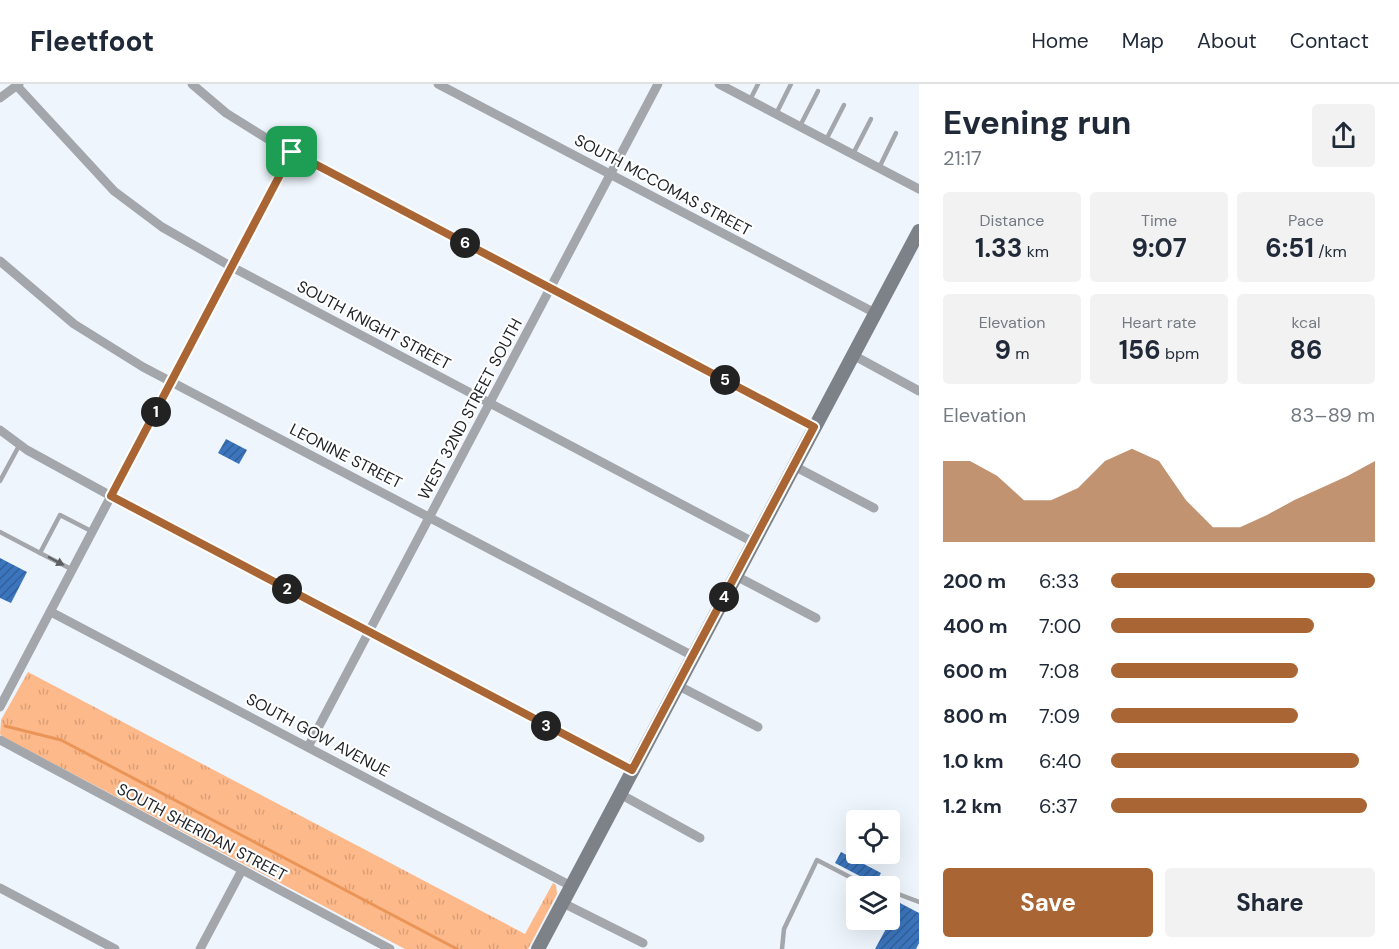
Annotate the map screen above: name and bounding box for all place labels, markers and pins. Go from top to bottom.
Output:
pin [266,126,317,177]
pin: 6 [450,228,480,258]
pin: 5 [710,365,740,395]
pin: 1 [141,397,171,427]
pin: 2 [272,574,302,604]
pin: 4 [709,582,739,612]
pin: 3 [531,711,561,741]

